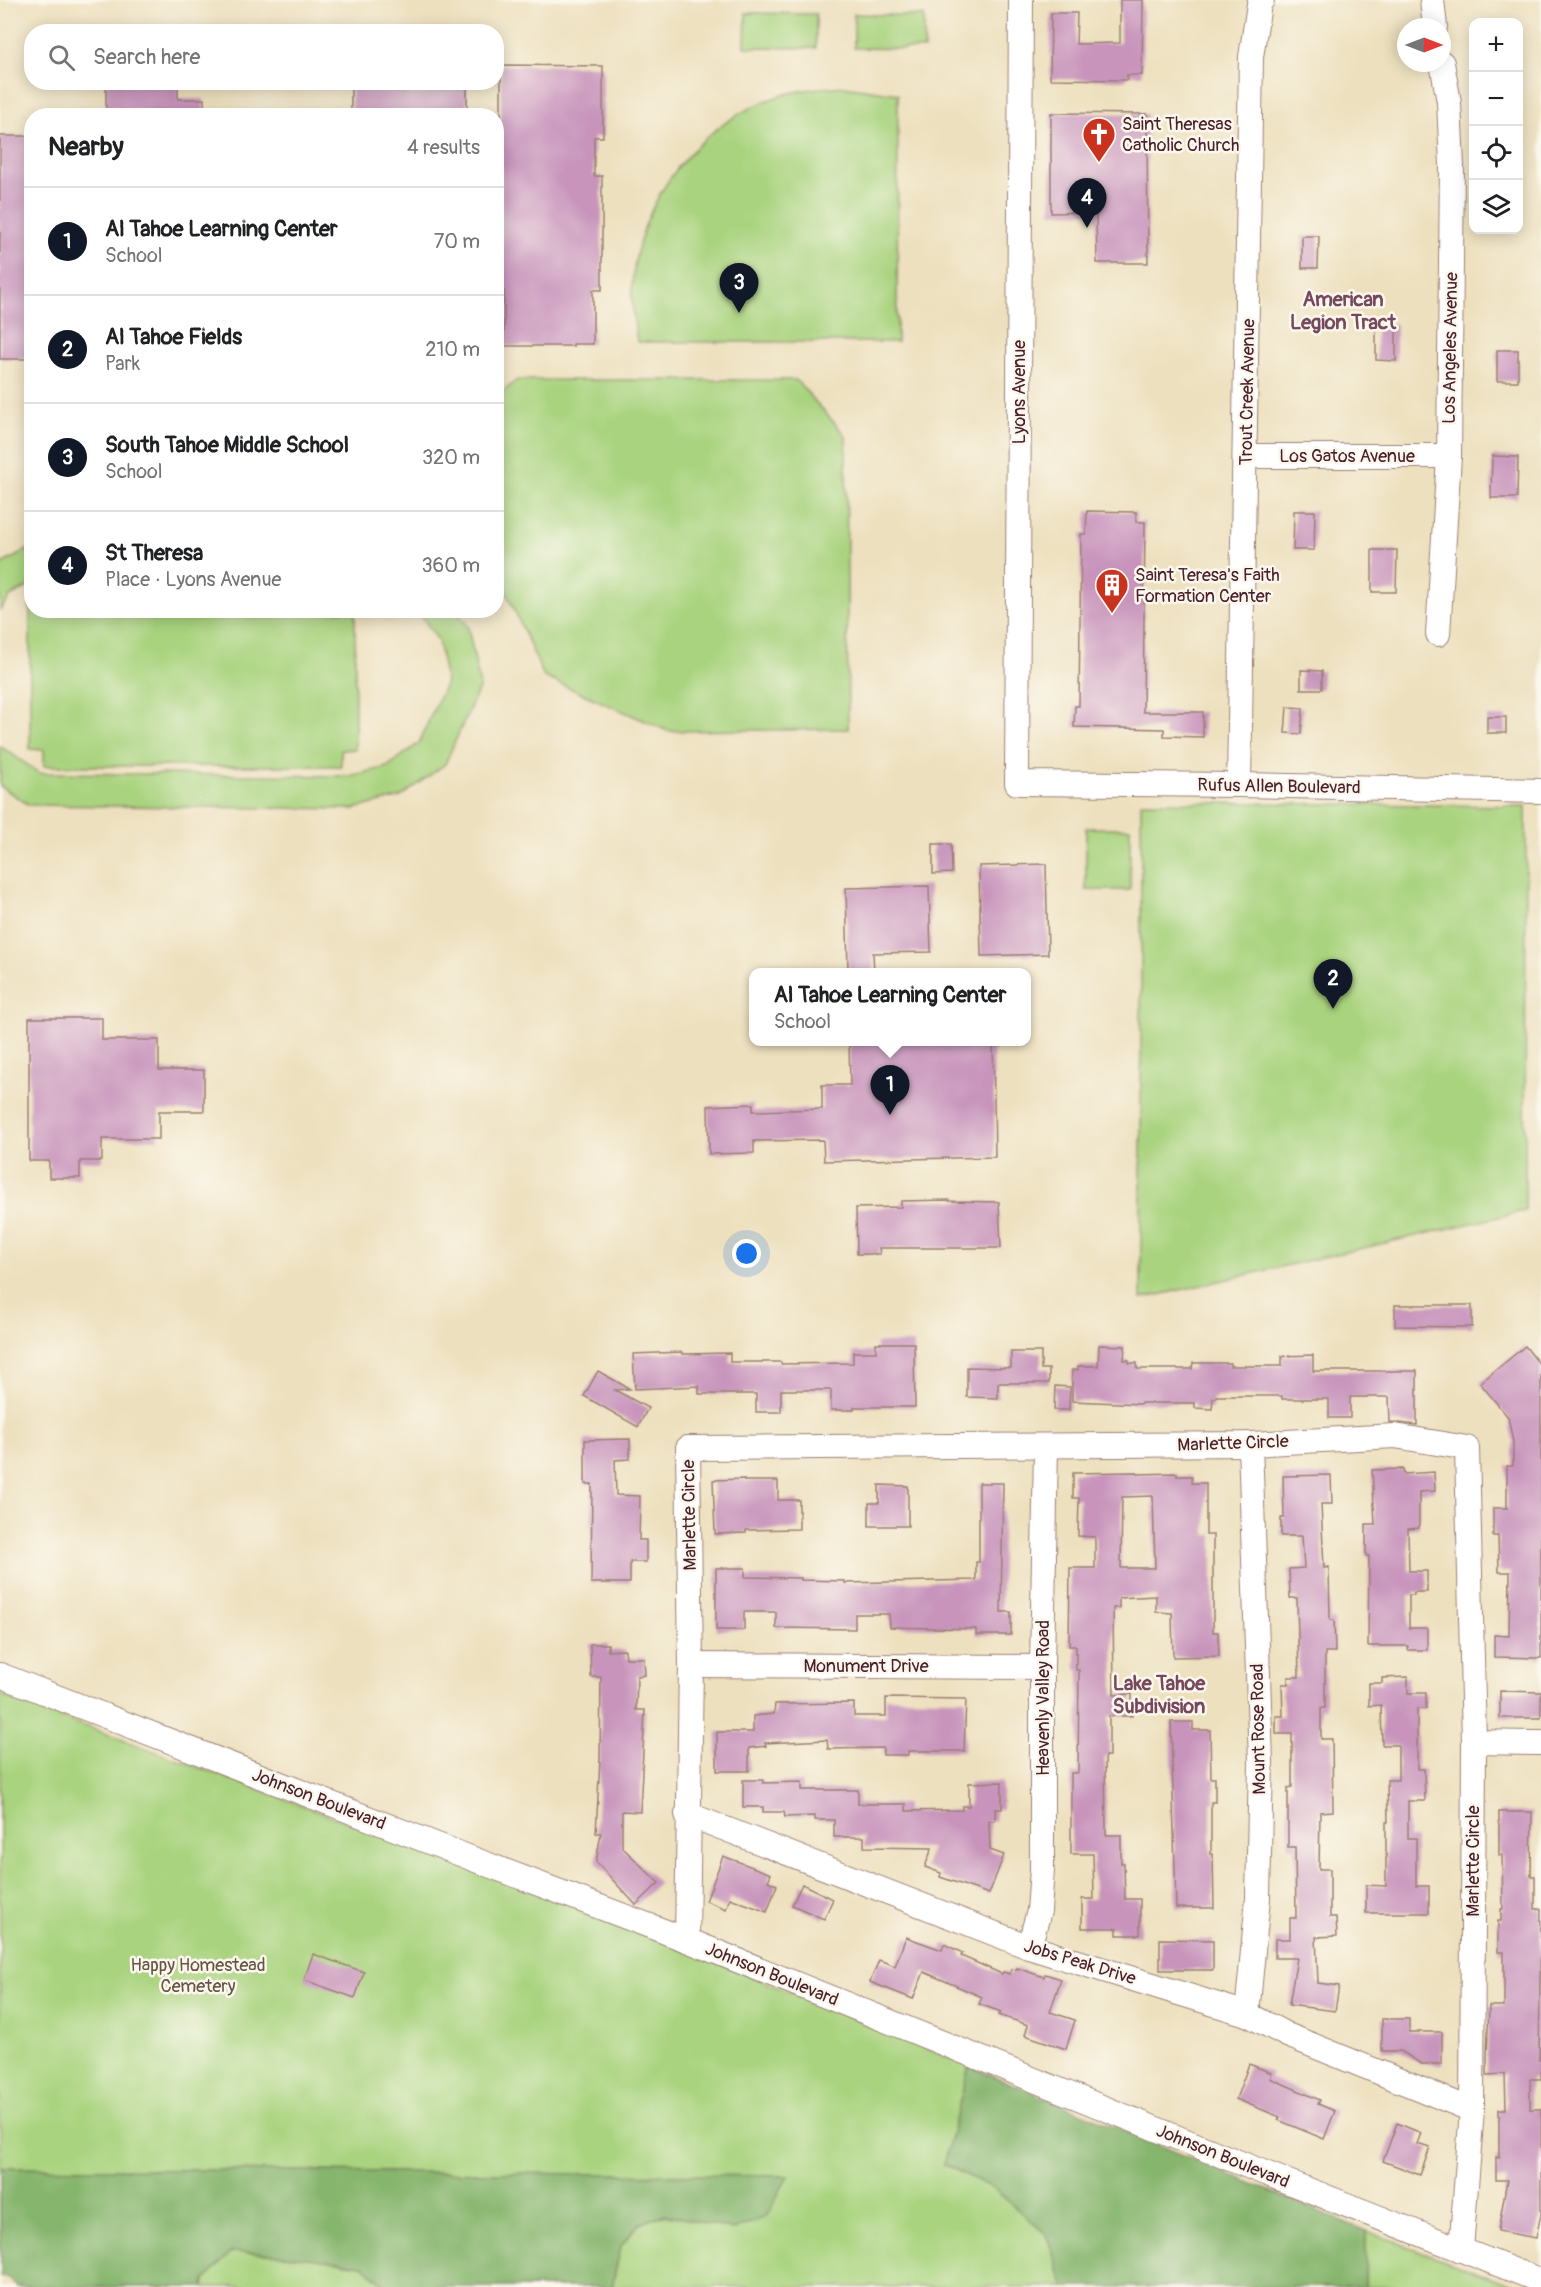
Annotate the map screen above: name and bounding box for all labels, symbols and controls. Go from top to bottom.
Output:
north arrow [1397,18,1451,72]
map controls [1469,18,1523,234]
button: + [1469,18,1523,72]
search box [24,24,504,90]
icon: search [45,41,78,74]
text: Search here [93,43,200,71]
button: − [1469,72,1523,126]
place label: Saint Theresas Catholic Church [1122,113,1239,157]
church icon: Saint Theresas Catholic Church [1081,116,1117,163]
button: locate [1469,126,1523,180]
text: Nearby [48,131,124,163]
text: 4 results [407,135,480,160]
pin: 4 [1068,178,1106,228]
button: layers [1469,180,1523,234]
text: Al Tahoe Learning Center [105,215,338,243]
text: 1 [64,229,71,254]
text: 70 m [434,229,480,254]
text: School [105,243,162,268]
pin: 3 [720,264,758,313]
street label: Los Angeles Avenue [1438,272,1463,424]
district label: American Legion Tract [1290,287,1397,335]
street label: Trout Creek Avenue [1235,318,1260,466]
text: Al Tahoe Fields [105,323,242,351]
text: 2 [62,337,73,362]
text: 210 m [425,337,480,362]
street label: Lyons Avenue [1008,340,1031,444]
text: Park [105,351,140,376]
text: South Tahoe Middle School [105,431,349,459]
text: 3 [62,445,73,470]
text: 320 m [422,445,480,470]
street label: Los Gatos Avenue [1279,445,1415,468]
text: School [105,459,162,484]
text: St Theresa [105,539,203,567]
text: 4 [62,553,73,578]
text: 360 m [421,553,480,578]
place label: Saint Teresa's Faith Formation Center [1135,564,1280,608]
text: Place · Lyons Avenue [105,567,281,592]
building icon: Saint Teresa's Faith Formation Center [1094,567,1130,614]
street label: Rufus Allen Boulevard [1197,774,1361,799]
pin: 2 [1314,960,1352,1009]
popup [749,968,1031,1046]
text: Al Tahoe Learning Center [774,981,1006,1009]
text: School [774,1009,831,1034]
pin: 1 [870,1066,910,1115]
your location [732,1239,761,1268]
street label: Marlette Circle [1177,1430,1289,1457]
street label: Marlette Circle [677,1459,702,1571]
street label: Heavenly Valley Road [1032,1620,1055,1776]
street label: Monument Drive [803,1655,929,1678]
street label: Mount Rose Road [1246,1663,1271,1795]
district label: Lake Tahoe Subdivision [1113,1671,1206,1719]
street label: Johnson Boulevard [249,1763,389,1836]
street label: Marlette Circle [1462,1805,1485,1917]
street label: Jobs Peak Drive [1021,1935,1139,1990]
street label: Johnson Boulevard [702,1937,842,2012]
park label: Happy Homestead Cemetery [130,1954,266,1998]
street label: Johnson Boulevard [1153,2119,1293,2194]

